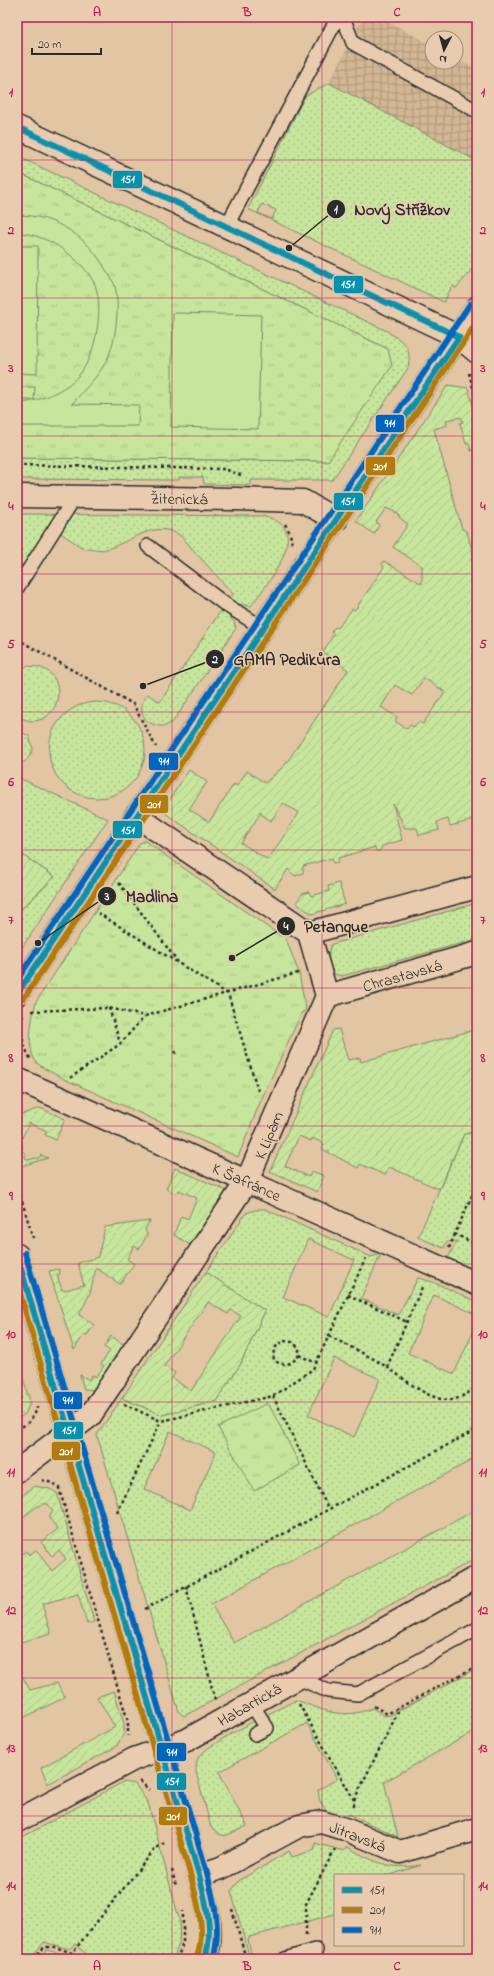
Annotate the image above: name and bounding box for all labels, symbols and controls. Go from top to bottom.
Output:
text: A [93,3,101,22]
text: B [242,3,252,22]
text: C [393,3,401,22]
scale bar [32,30,101,56]
north arrow [424,30,464,70]
text: 20 m [38,36,61,54]
text: N [439,51,448,67]
text: 1 [9,83,14,102]
text: 1 [481,83,486,102]
line badge: 151 [112,170,143,189]
text: 151 [121,172,135,188]
callout: Nový Střížkov [326,194,458,223]
text: Nový Střížkov [354,198,450,225]
text: 1 [334,201,338,219]
text: 2 [7,221,15,240]
text: 2 [479,221,487,240]
line badge: 151 [333,275,364,294]
text: 151 [341,277,355,293]
text: 3 [7,359,14,378]
text: 3 [479,359,486,378]
line badge: 911 [375,414,405,433]
text: 911 [384,416,396,432]
line badge: 201 [365,456,396,476]
text: 201 [372,459,387,475]
street label: Žitenická [150,487,208,512]
line badge: 151 [333,492,364,511]
text: 151 [341,494,355,510]
text: 4 [7,497,14,516]
text: 4 [479,497,486,516]
text: 5 [7,635,15,654]
text: 5 [479,635,487,654]
callout: GAMA Pedikůra [205,645,348,674]
text: GAMA Pedikůra [234,648,340,673]
text: 2 [211,651,218,669]
line badge: 911 [148,752,179,771]
text: 911 [158,754,170,770]
text: 6 [7,773,14,792]
text: 6 [479,773,486,792]
line badge: 201 [139,794,169,814]
text: 201 [146,797,161,813]
line badge: 151 [112,820,143,839]
text: 151 [121,823,135,839]
callout: Madlina [97,882,186,911]
text: Madlina [126,885,178,910]
text: 3 [104,888,110,906]
text: 7 [8,911,14,930]
callout: Petanque [276,911,376,940]
text: 7 [480,911,486,930]
text: Petanque [304,915,369,940]
text: 4 [283,918,289,936]
street label: Chrastavská [360,954,445,1000]
text: 8 [8,1049,14,1068]
text: 8 [480,1049,486,1068]
street label: K Lipám [249,1108,291,1163]
street label: K Šafránce [208,1157,285,1209]
text: 9 [8,1187,14,1206]
text: 9 [480,1187,486,1206]
text: 10 [6,1325,16,1344]
text: 10 [478,1325,488,1344]
line badge: 911 [53,1391,83,1410]
text: 911 [62,1393,74,1409]
line badge: 151 [53,1421,84,1440]
text: 151 [62,1423,76,1439]
line badge: 201 [51,1441,81,1461]
text: 201 [58,1444,73,1460]
text: 11 [7,1463,16,1482]
text: 11 [479,1463,488,1482]
text: 12 [6,1601,17,1620]
text: 12 [478,1601,489,1620]
street label: Habartická [213,1678,287,1734]
text: 13 [6,1739,16,1758]
text: 13 [478,1739,488,1758]
line badge: 911 [156,1742,187,1762]
text: 911 [166,1745,178,1761]
line badge: 151 [156,1772,187,1791]
text: 151 [165,1774,179,1790]
line badge: 201 [158,1806,188,1826]
text: 201 [165,1809,180,1825]
street label: Jitravská [325,1816,389,1860]
legend [334,1874,464,1946]
text: 14 [6,1877,16,1896]
text: 14 [478,1877,488,1896]
text: 151 [370,1882,385,1900]
text: 201 [370,1902,385,1920]
text: 911 [370,1922,381,1940]
text: A [93,1957,101,1976]
text: B [242,1957,252,1976]
text: C [393,1957,401,1976]

